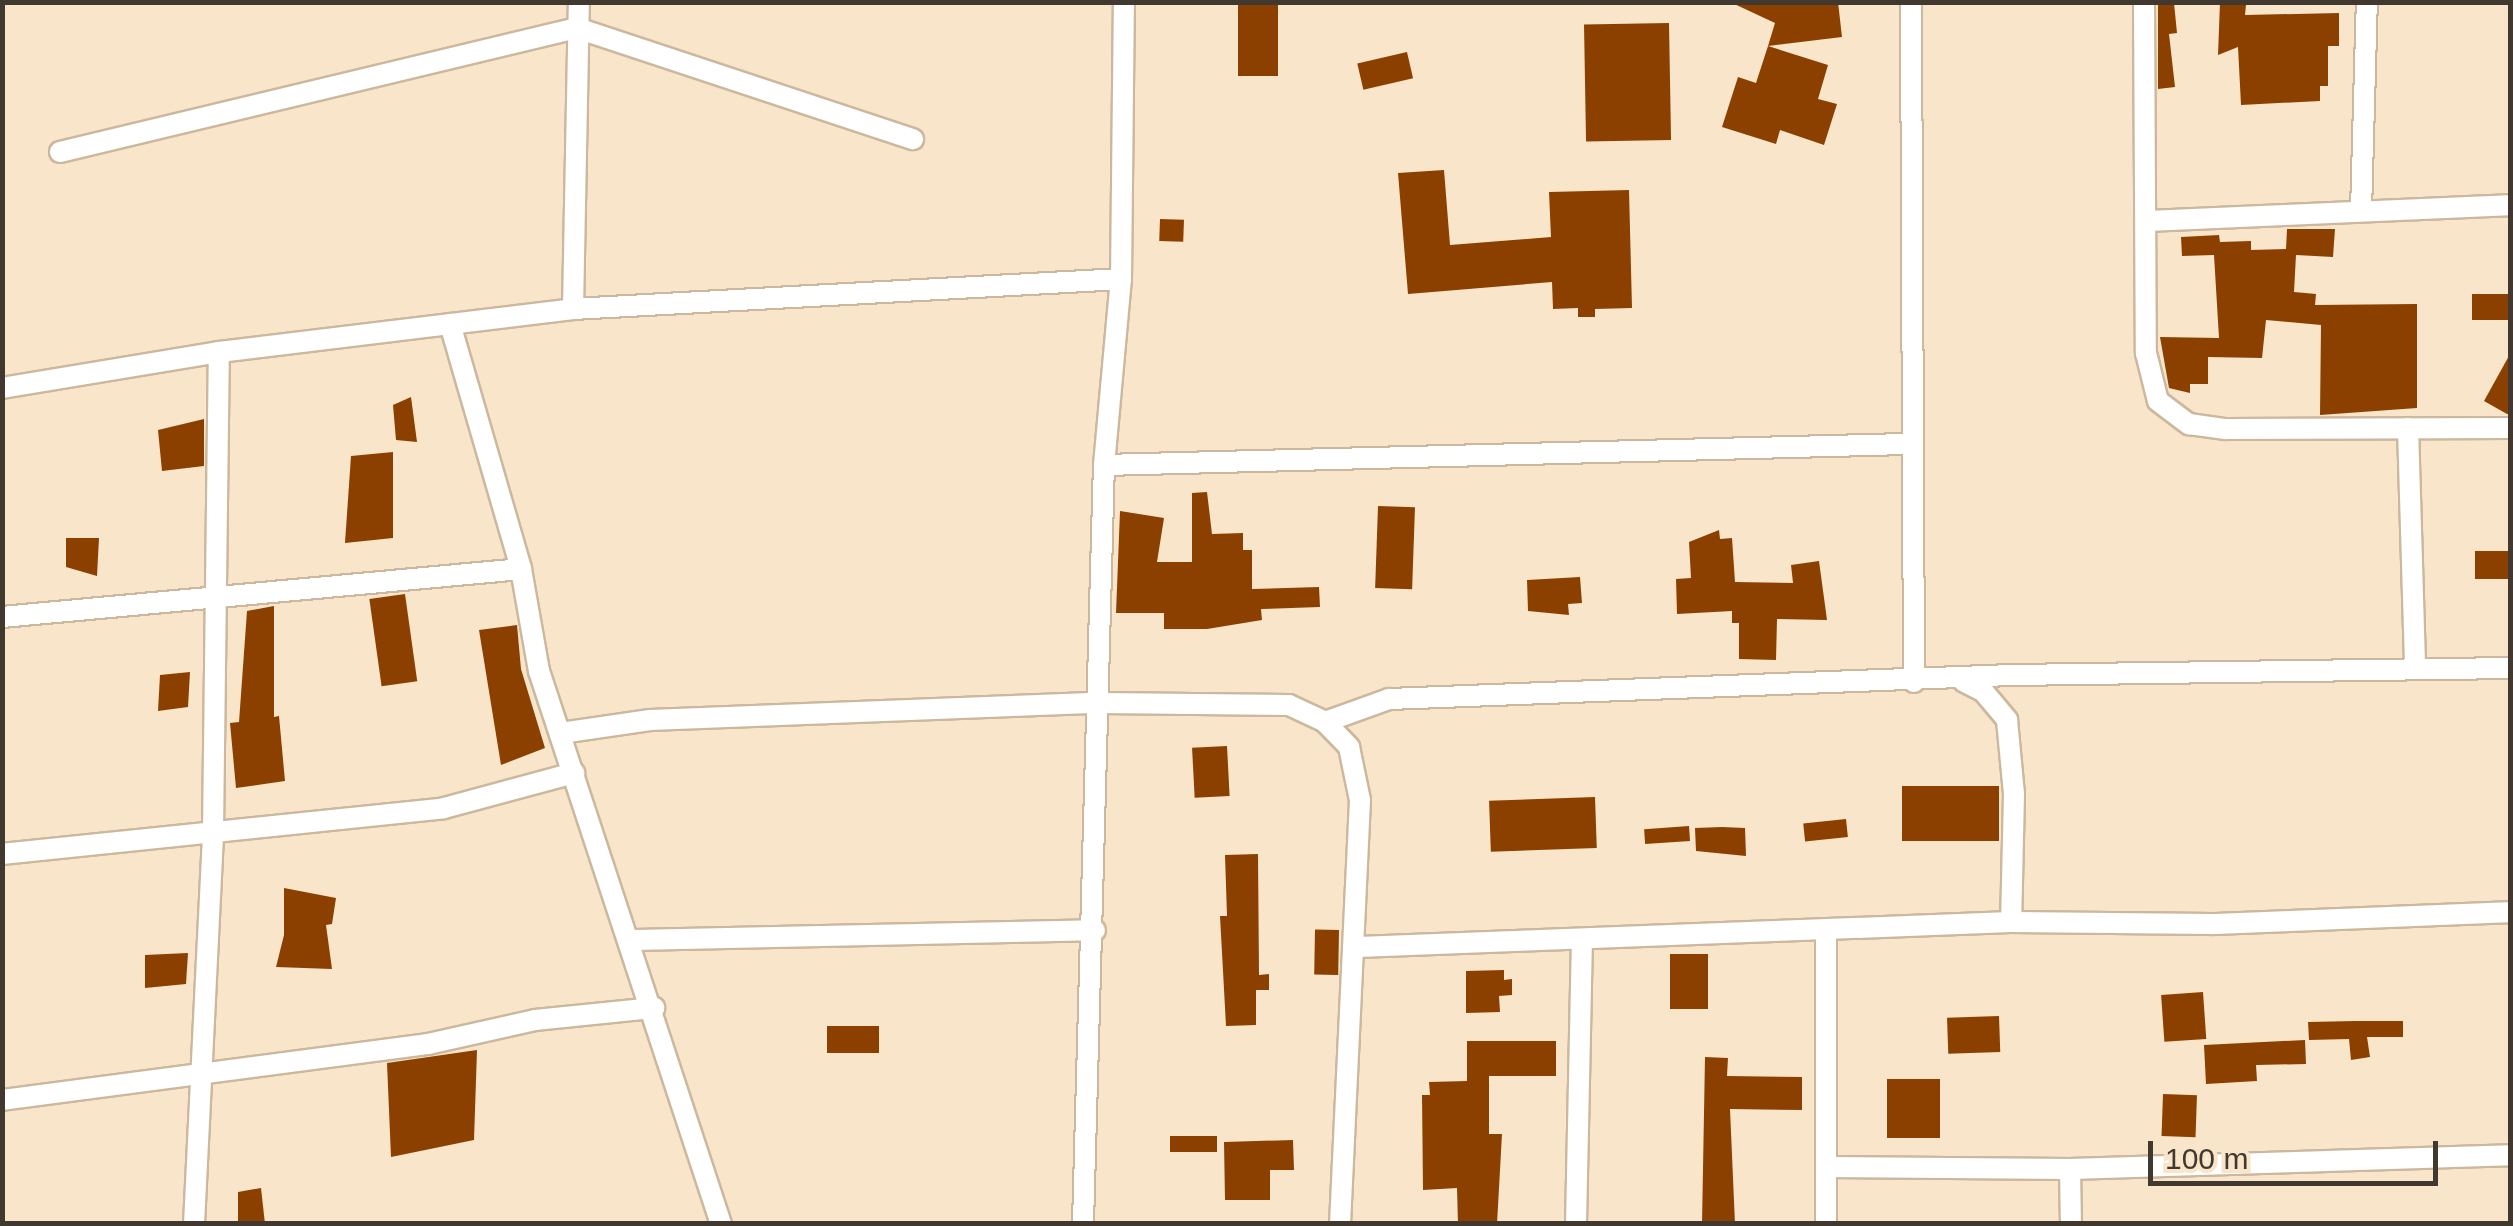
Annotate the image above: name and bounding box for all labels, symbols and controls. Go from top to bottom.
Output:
scale bar [2153,1121,2443,1183]
text: 100 m [2165,1142,2248,1175]

